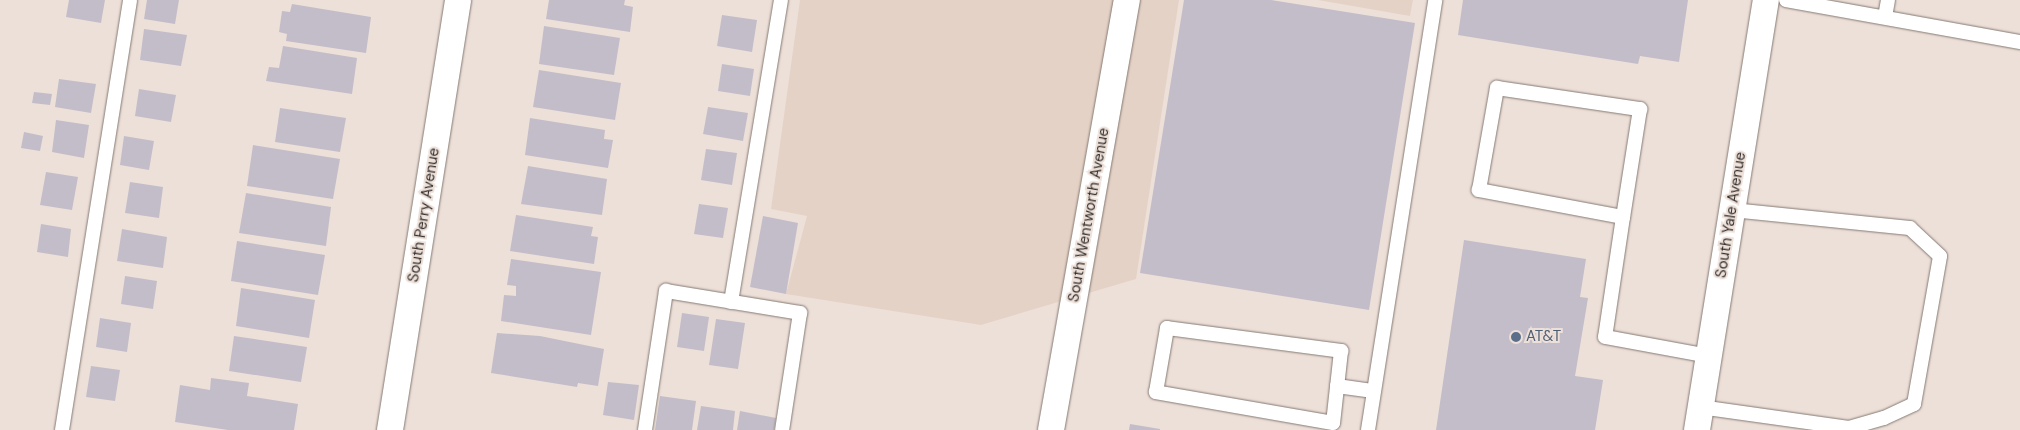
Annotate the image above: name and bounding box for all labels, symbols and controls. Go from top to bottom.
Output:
street label: South Wentworth Avenue [1065,127,1113,303]
street label: South Perry Avenue [404,146,444,284]
street label: South Yale Avenue [1712,151,1750,279]
place label: AT&T [1526,328,1561,346]
marker: AT&T [1510,331,1522,343]

